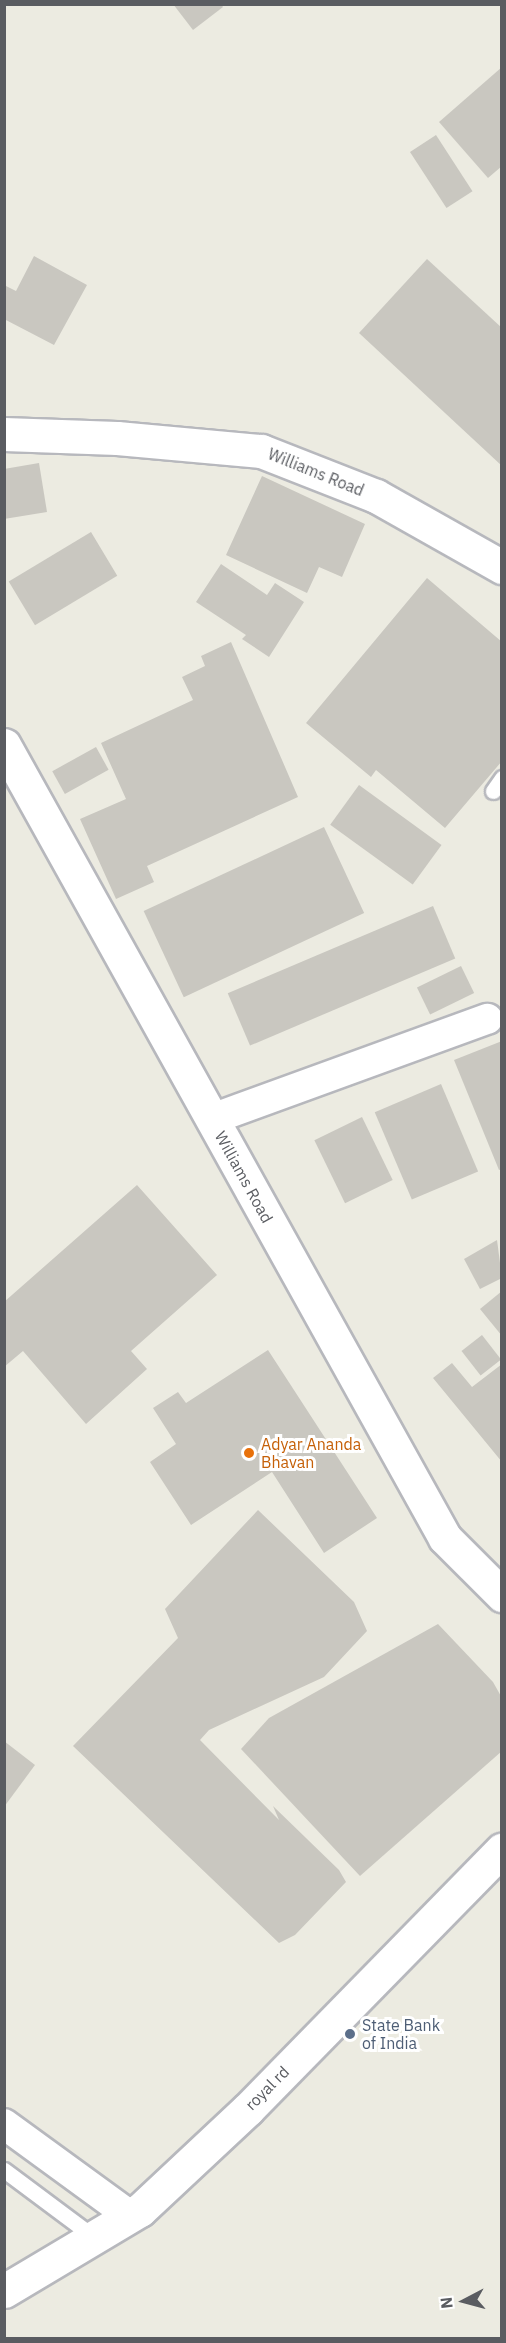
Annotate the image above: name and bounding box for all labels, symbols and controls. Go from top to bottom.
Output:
street label: Williams Road [265,444,367,500]
street label: Williams Road [211,1128,277,1226]
place label: Adyar Ananda Bhavan [261,1434,361,1472]
marker: Adyar Ananda Bhavan [242,1446,256,1460]
place label: State Bank of India [362,2015,440,2053]
marker: State Bank of India [343,2027,357,2041]
street label: royal rd [241,2062,293,2114]
north arrow [434,2271,494,2331]
text: N [436,2296,457,2310]

